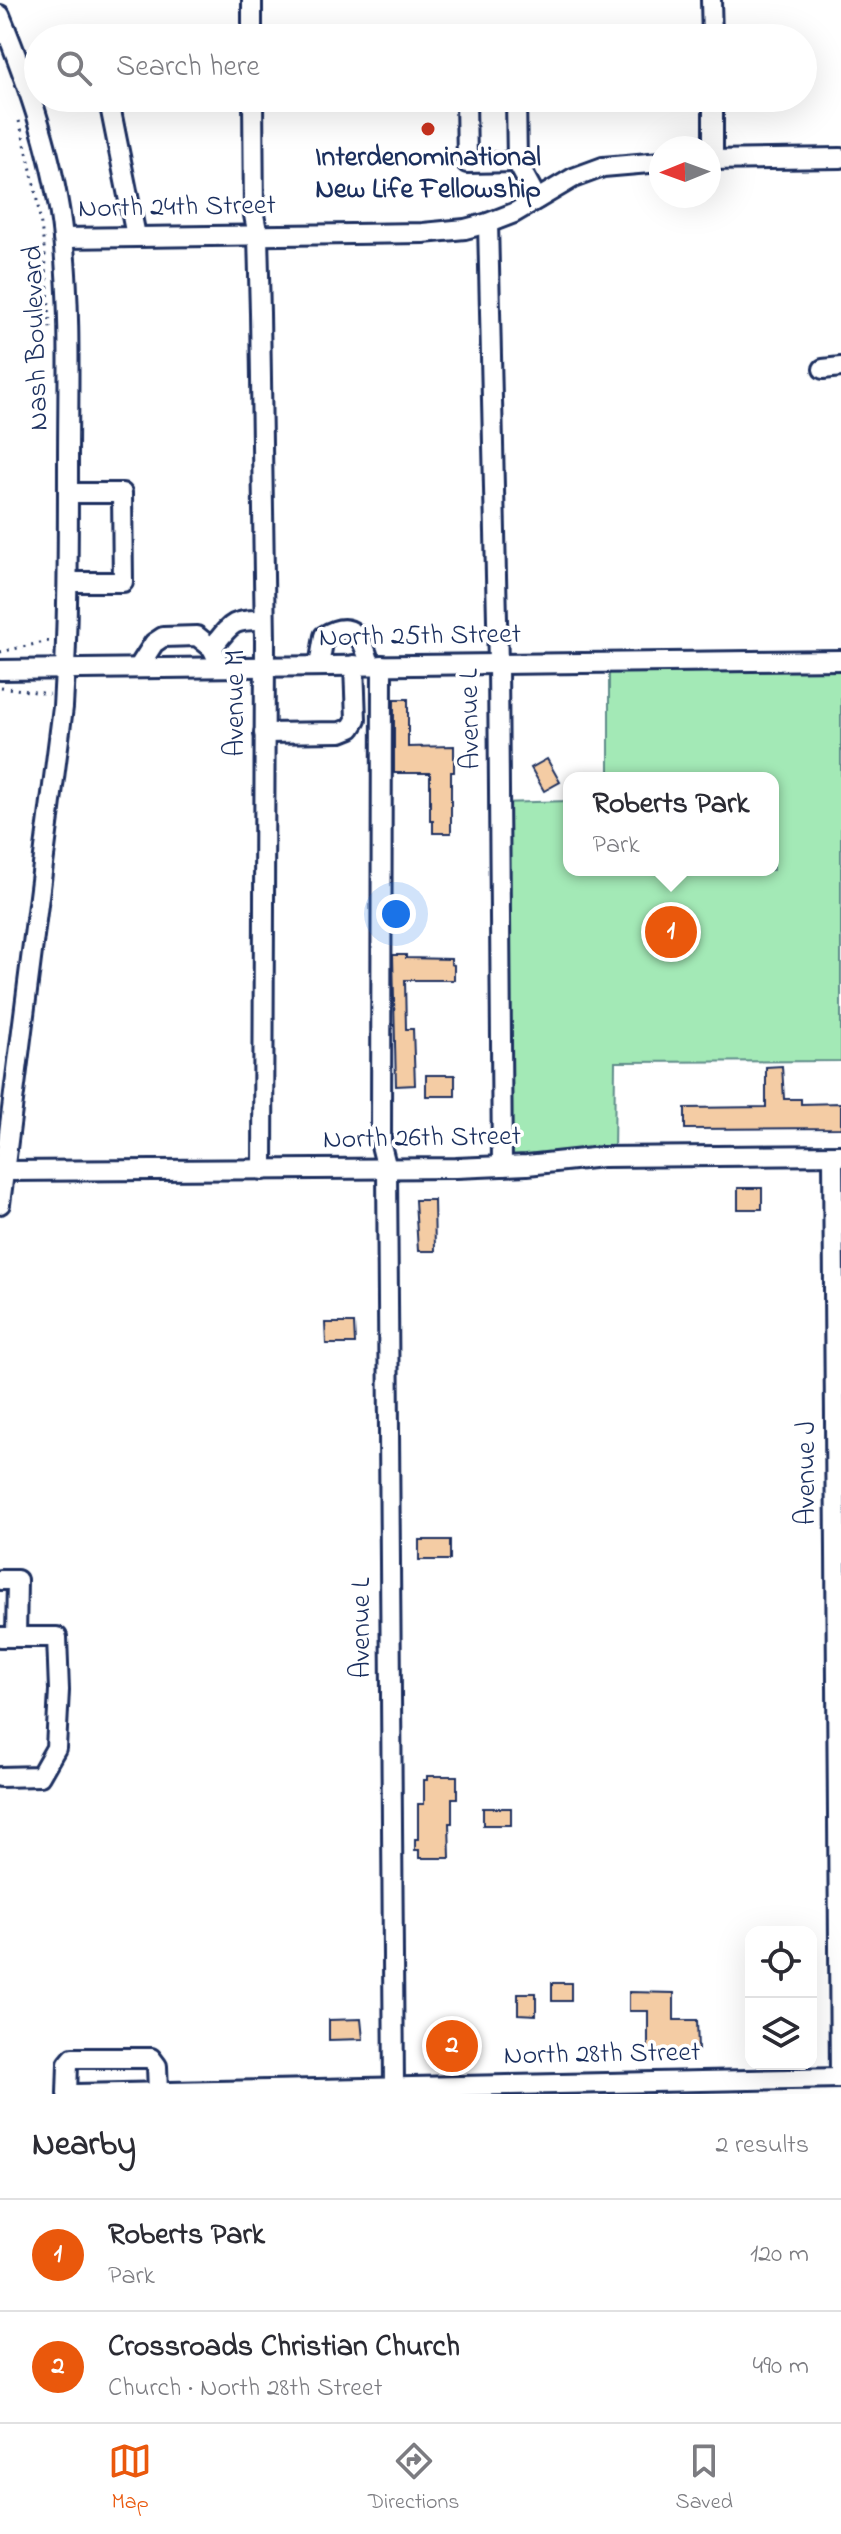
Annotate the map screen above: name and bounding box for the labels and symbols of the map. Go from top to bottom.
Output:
marker: Interdenominational New Life Fellowship [419,120,437,138]
north arrow [649,136,721,208]
place label: Interdenominational New Life Fellowship [315,138,541,211]
street label: North 24th Street [78,186,276,230]
street label: Nash Boulevard [13,244,61,431]
street label: North 25th Street [319,615,521,659]
street label: Avenue M [216,649,257,757]
street label: Avenue L [450,667,492,770]
your location [376,894,416,934]
pin: 1 [645,902,697,962]
street label: North 26th Street [322,1117,522,1161]
street label: Avenue J [787,1421,828,1525]
street label: Avenue L [342,1577,383,1679]
pin: 2 [426,2016,478,2076]
street label: North 28th Street [503,2033,701,2077]

